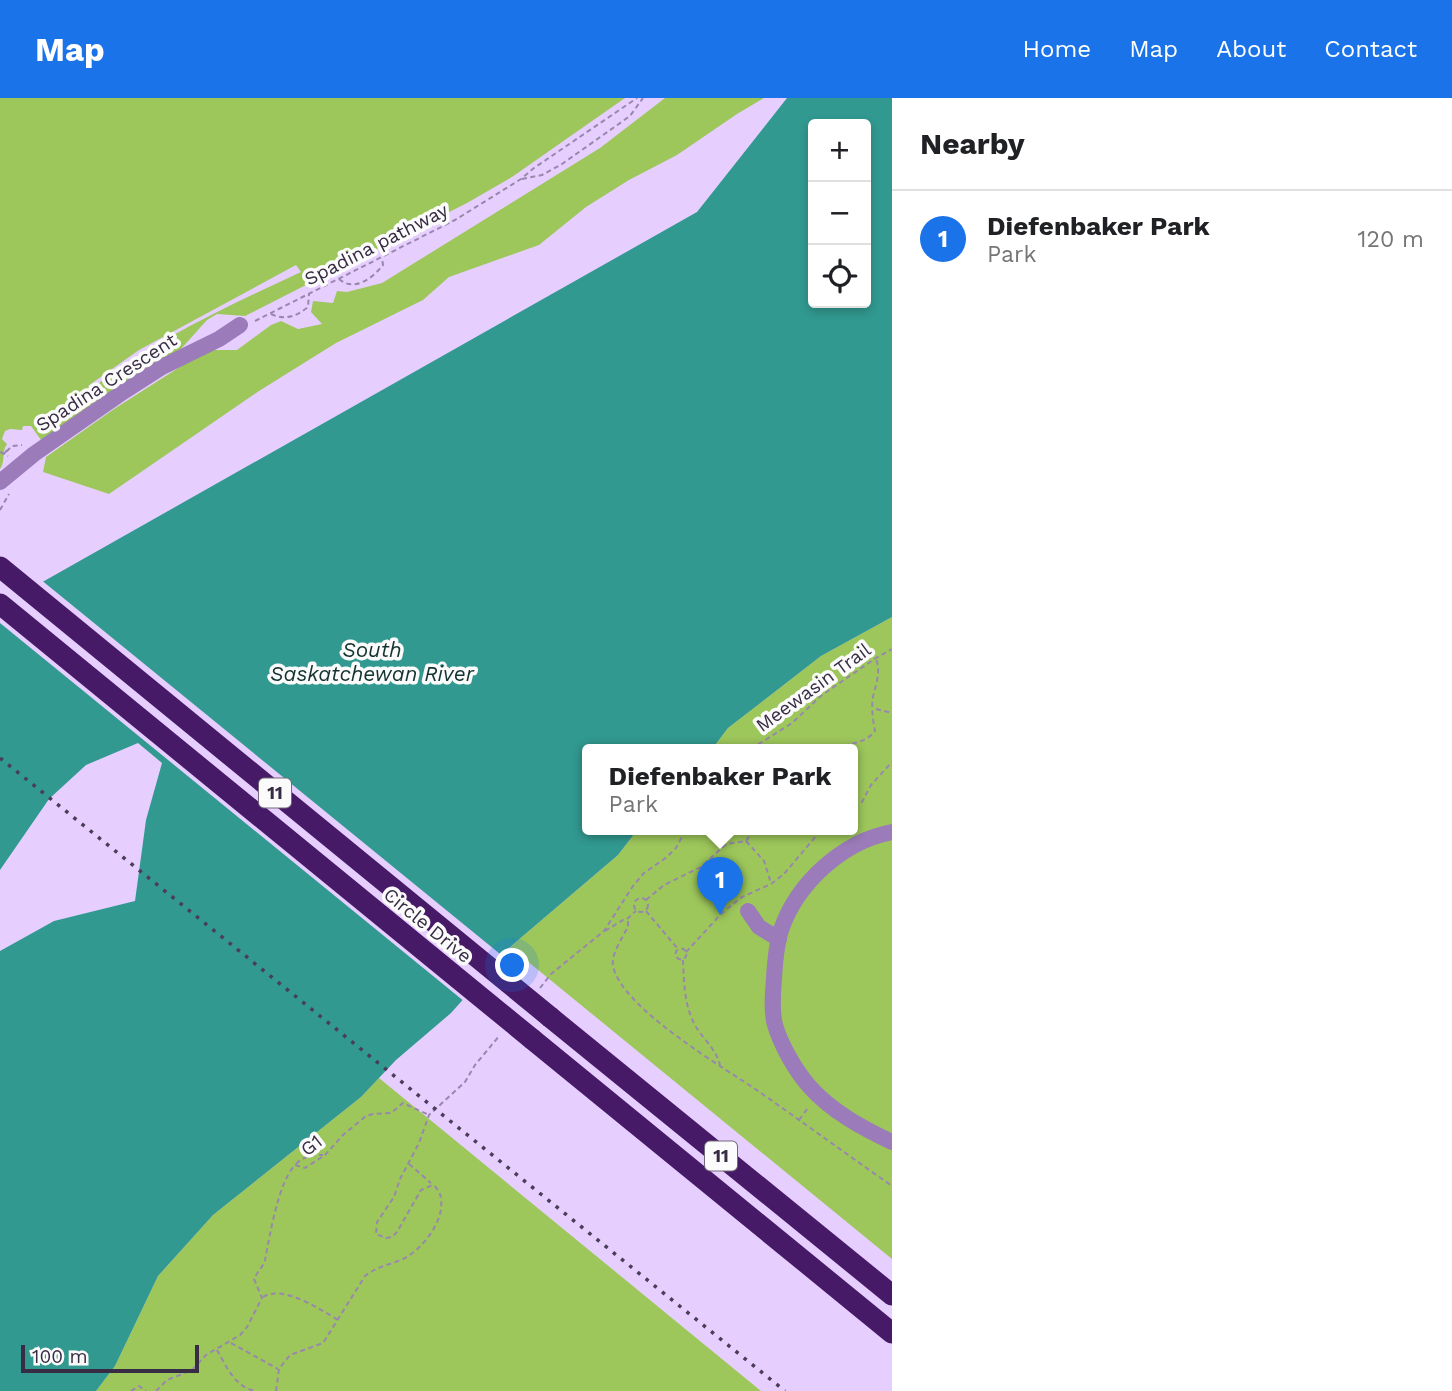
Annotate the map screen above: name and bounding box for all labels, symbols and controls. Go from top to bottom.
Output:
text: Map [35,30,105,69]
text: Home [1023,35,1091,63]
text: Map [1129,35,1178,63]
text: About [1216,35,1286,63]
text: Contact [1324,35,1417,63]
map controls [808,119,871,308]
button: + [808,119,871,182]
text: Nearby [920,126,1025,161]
button: − [808,182,871,245]
street label: Spadina pathway [301,198,452,291]
text: Diefenbaker Park [987,211,1210,241]
text: 1 [938,226,948,253]
text: 120 m [1358,226,1424,253]
text: Park [987,241,1036,268]
button: locate [808,245,871,308]
street label: Spadina Crescent [32,328,181,436]
water label: South Saskatchewan River [270,637,475,686]
street label: Meewasin Trail [751,638,875,737]
popup [582,744,858,835]
text: Diefenbaker Park [609,761,831,791]
road number: 11 [259,778,291,808]
text: Park [609,791,658,818]
pin: 1 [697,857,743,915]
street label: Circle Drive [379,883,476,968]
your location [495,948,529,982]
street label: G1 [296,1130,327,1161]
road number: 11 [705,1142,737,1170]
scale bar [21,1342,200,1374]
text: 100 m [32,1345,88,1368]

